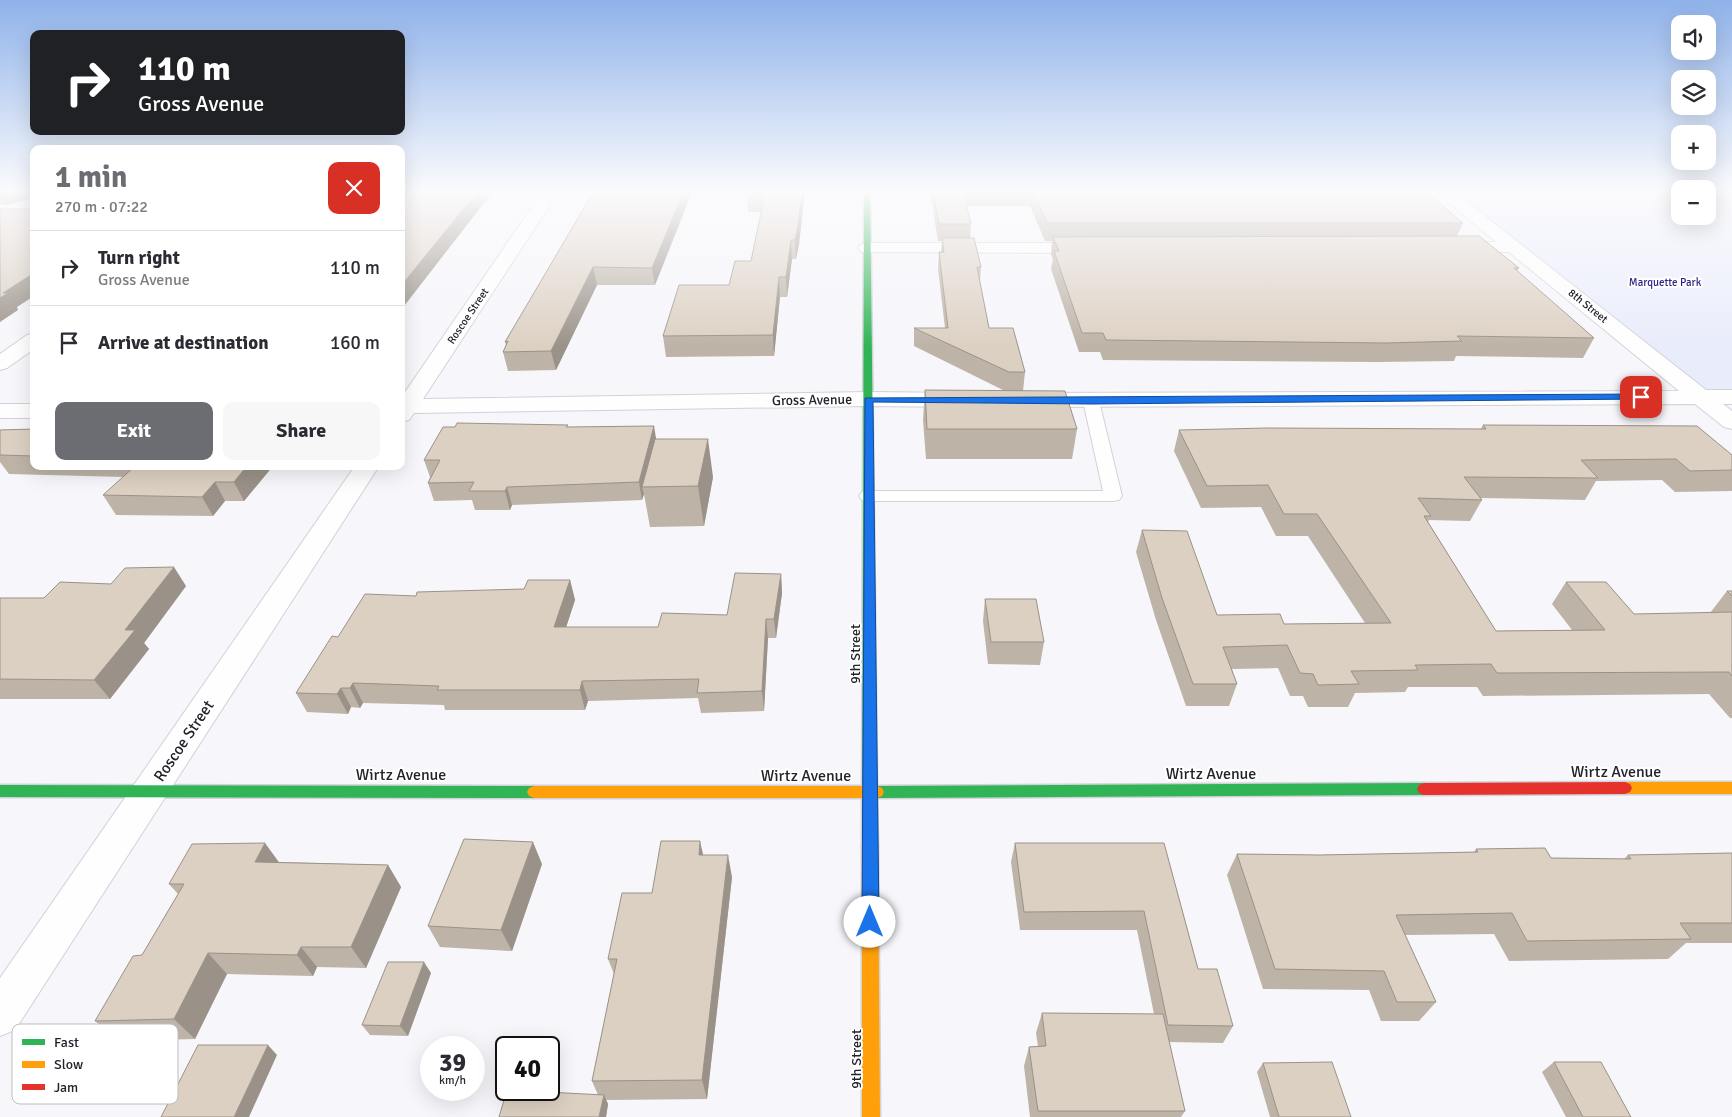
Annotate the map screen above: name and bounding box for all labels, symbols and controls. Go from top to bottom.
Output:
map controls [1671,15,1716,225]
button: sound [1671,15,1716,60]
text: 110 m [138,47,231,90]
icon: right [55,50,120,115]
button: layers [1671,70,1716,115]
text: Gross Avenue [138,90,264,117]
button: + [1671,125,1716,170]
text: 1 min [55,159,127,196]
button: close [328,162,380,214]
button: − [1671,180,1716,225]
text: 270 m · 07:22 [55,197,148,217]
text: Turn right [98,246,180,270]
icon: right [55,254,83,282]
text: 110 m [330,256,380,280]
text: Gross Avenue [98,270,190,290]
park label: Marquette Park [1629,276,1702,289]
street label: Roscoe Street [445,286,491,346]
street label: 8th Street [1566,286,1610,326]
icon: arrive [55,329,83,357]
text: Arrive at destination [98,331,269,355]
text: 160 m [330,331,380,355]
pin [1620,376,1662,418]
icon: arrive [1627,383,1655,411]
street label: Gross Avenue [772,391,852,409]
button: Exit [55,402,213,460]
button: Share [223,402,380,460]
street label: 9th Street [847,624,864,684]
street label: Roscoe Street [150,696,219,785]
street label: Wirtz Avenue [1571,762,1661,782]
street label: Wirtz Avenue [1166,764,1256,784]
street label: Wirtz Avenue [356,765,446,785]
street label: Wirtz Avenue [761,766,851,786]
position arrow [843,895,895,947]
legend [12,1024,178,1104]
street label: 9th Street [848,1029,865,1089]
text: Fast [54,1034,79,1051]
speed limit sign: 40 [495,1036,560,1101]
text: 39 [439,1047,466,1078]
text: Slow [54,1056,83,1073]
text: km/h [439,1073,466,1088]
text: Jam [54,1079,78,1096]

